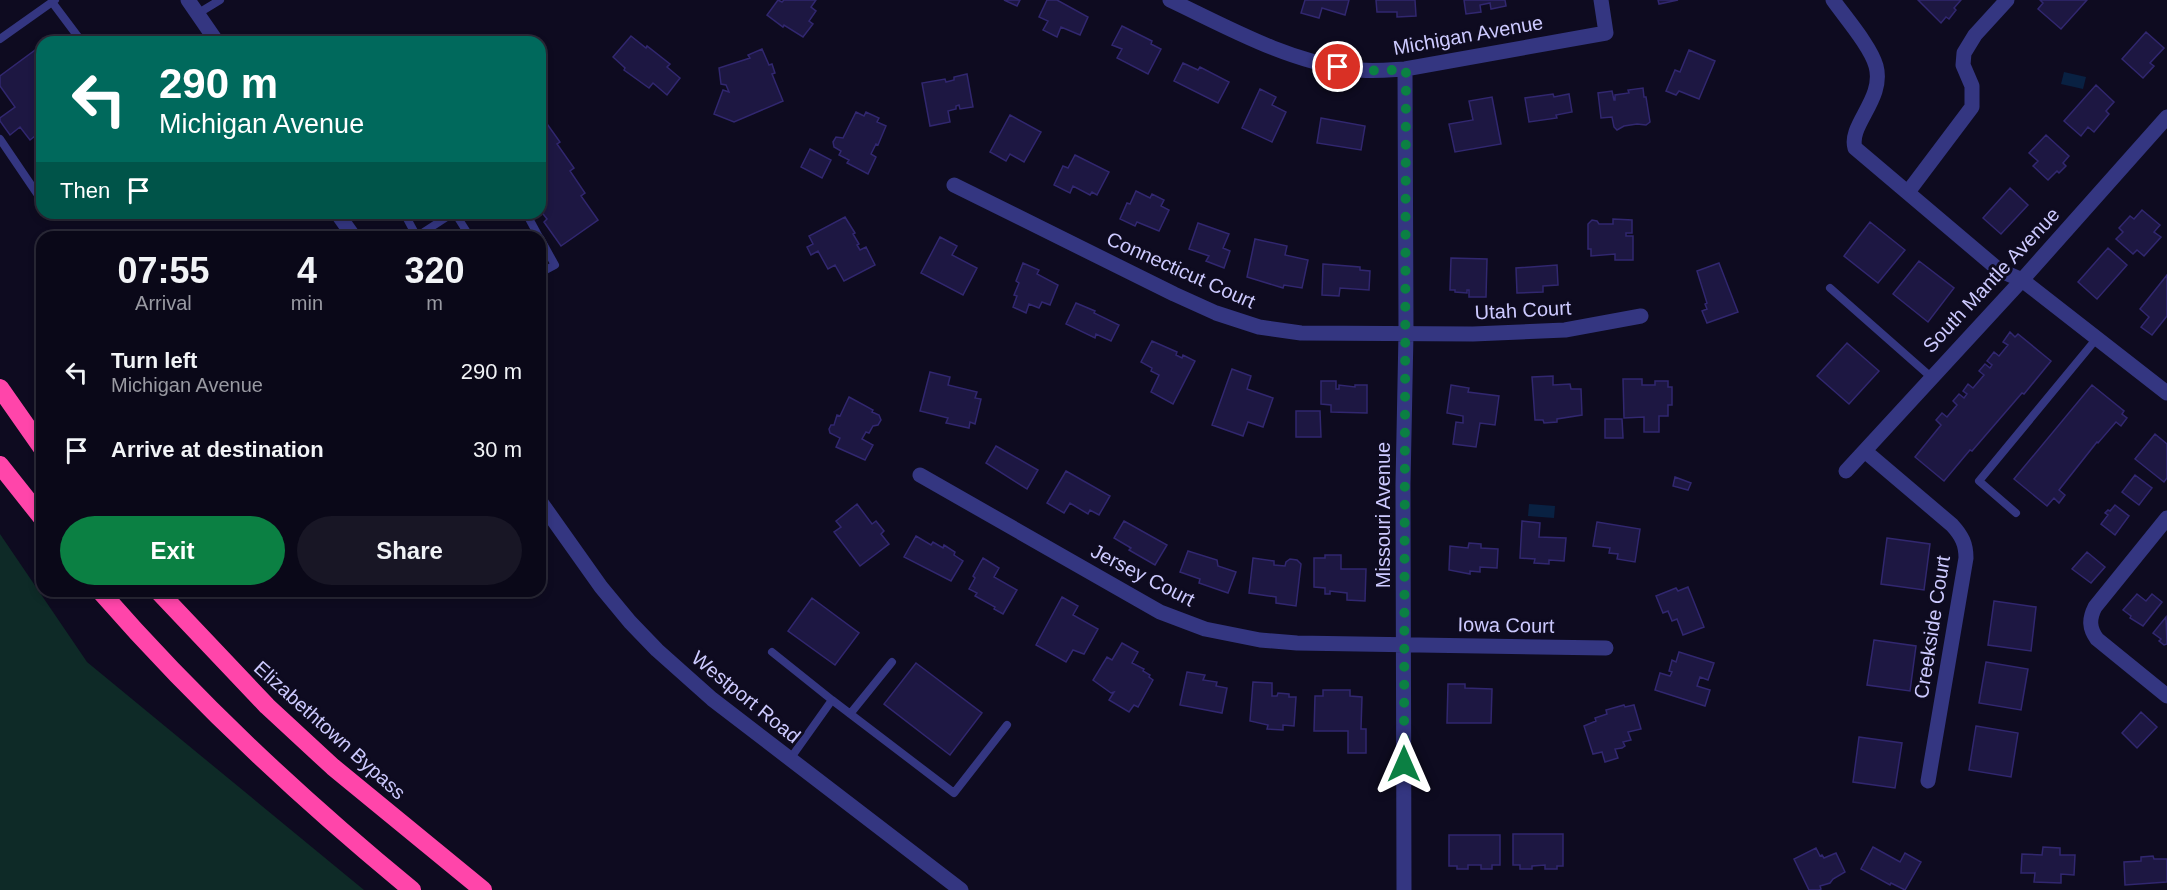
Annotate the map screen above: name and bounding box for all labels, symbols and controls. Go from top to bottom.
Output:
street label: Michigan Avenue [1391,11,1545,59]
pin [1312,41,1363,92]
icon: arrive [1321,50,1354,83]
icon: left [60,60,138,138]
text: 290 m [159,60,278,107]
text: Michigan Avenue [159,109,364,139]
icon: arrive [122,174,155,207]
text: Then [60,178,110,203]
street label: South Mantle Avenue [1918,203,2064,357]
street label: Connecticut Court [1103,227,1259,313]
text: 07:55 [117,250,209,291]
text: 4 [297,250,317,291]
text: 320 [404,250,465,291]
text: Arrival [135,292,192,314]
text: min [291,292,323,314]
text: m [426,292,443,314]
street label: Utah Court [1474,296,1572,324]
text: Turn left [111,348,197,373]
icon: left [60,356,93,389]
text: 290 m [461,359,522,384]
text: Michigan Avenue [111,374,263,396]
icon: arrive [60,434,93,467]
text: Arrive at destination [111,437,324,462]
text: 30 m [473,437,522,462]
street label: Missouri Avenue [1372,442,1394,588]
button: Exit [60,516,285,585]
button: Share [297,516,522,585]
street label: Jersey Court [1087,539,1199,611]
street label: Creekside Court [1910,553,1954,700]
street label: Iowa Court [1457,613,1555,637]
street label: Westport Road [687,647,805,747]
street label: Elizabethtown Bypass [250,656,410,804]
position arrow [1372,732,1436,796]

